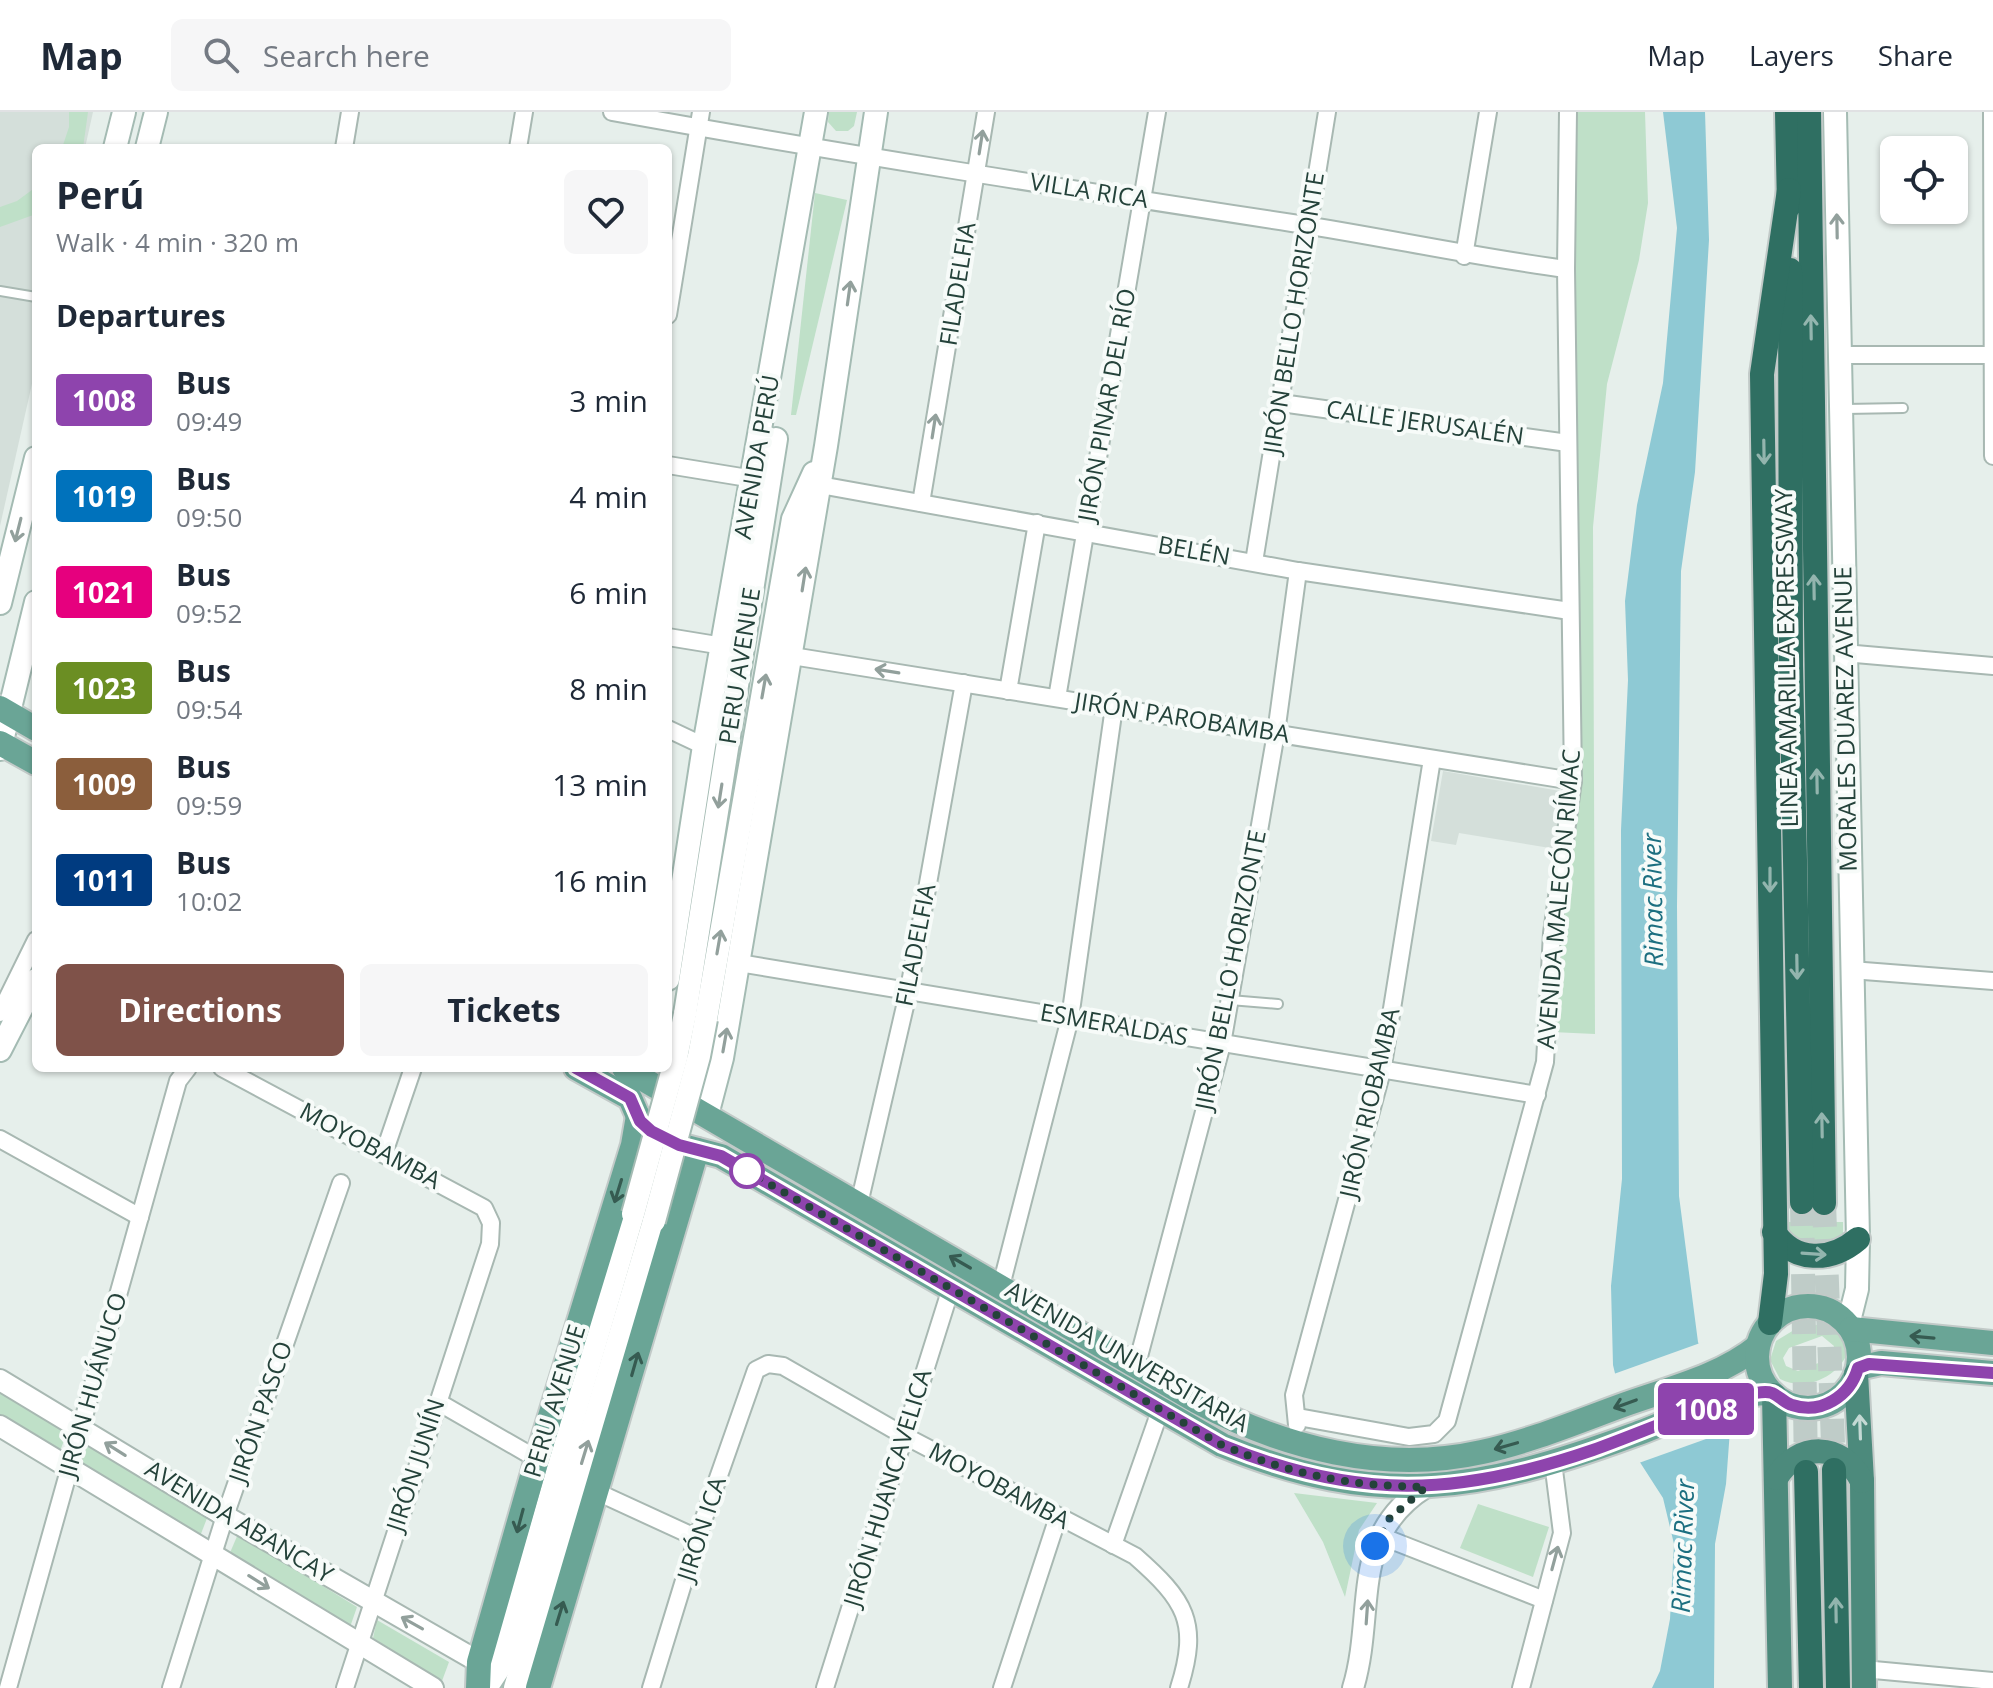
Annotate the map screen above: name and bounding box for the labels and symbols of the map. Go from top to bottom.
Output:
one-way arrow [975,129,990,155]
street label: VILLA RICA [1028,164,1152,215]
street label: JIRÓN BELLO HORIZONTE [1254,170,1331,458]
one-way arrow [1829,213,1845,240]
street label: FILADELFIA [930,219,983,348]
one-way arrow [842,281,857,307]
street label: JIRÓN PINAR DEL RÍO [1068,286,1142,526]
one-way arrow [1803,314,1819,341]
street label: AVENIDA PERÚ [725,372,786,542]
street label: CALLE JERUSALÉN [1324,391,1526,452]
one-way arrow [927,414,942,439]
one-way arrow [1756,438,1772,465]
street label: LINEA AMARILLA EXPRESSWAY [1766,488,1805,828]
one-way arrow [10,517,25,543]
street label: BELÉN [1156,527,1233,572]
street label: MORALES DUAREZ AVENUE [1825,566,1864,872]
one-way arrow [798,567,813,592]
one-way arrow [1806,574,1822,601]
street label: PERU AVENUE [710,585,767,746]
one-way arrow [875,663,900,678]
one-way arrow [757,674,772,700]
street label: JIRÓN PAROBAMBA [1071,683,1293,750]
street label: AVENIDA MALECÓN RÍMAC [1528,748,1587,1050]
one-way arrow [1809,768,1824,795]
one-way arrow [711,782,726,808]
street label: JIRÓN BELLO HORIZONTE [1186,827,1273,1115]
water label: Rimac River [1633,831,1671,967]
one-way arrow [1762,866,1778,893]
street label: FILADELFIA [886,880,943,1009]
one-way arrow [713,930,728,956]
one-way arrow [1790,953,1805,980]
street label: ESMERALDAS [1038,994,1191,1053]
street label: JIRÓN RIOBAMBA [1330,1004,1407,1203]
one-way arrow [719,1027,734,1053]
street label: MOYOBAMBA [294,1094,448,1196]
one-way arrow [1815,1112,1830,1139]
unlabelled marker [730,1154,764,1188]
one-way arrow [610,1179,625,1204]
one-way arrow [1800,1247,1827,1262]
one-way arrow [949,1254,972,1270]
street label: AVENIDA UNIVERSITARIA [1000,1272,1256,1439]
street label: JIRÓN HUÁNUCO [49,1288,134,1483]
street label: PERU AVENUE [515,1320,592,1481]
one-way arrow [1909,1329,1936,1344]
street label: JIRÓN PASCO [219,1336,299,1489]
one-way arrow [628,1352,643,1378]
street label: JIRÓN HUANCAVELICA [834,1364,939,1612]
line badge: 1008 [1650,1383,1762,1435]
street label: JIRÓN JUNÍN [377,1394,452,1537]
one-way arrow [1612,1398,1637,1413]
one-way arrow [1852,1414,1867,1441]
street label: MOYOBAMBA [923,1434,1077,1536]
one-way arrow [1493,1439,1519,1454]
one-way arrow [104,1440,127,1456]
one-way arrow [578,1440,593,1466]
street label: AVENIDA ABANCAY [140,1451,341,1590]
street label: JIRÓN ICA [668,1471,733,1587]
water label: Rimac River [1662,1477,1702,1614]
one-way arrow [511,1507,526,1533]
your location [1355,1526,1395,1566]
one-way arrow [1548,1546,1563,1572]
one-way arrow [247,1574,270,1590]
one-way arrow [1829,1597,1844,1624]
one-way arrow [1360,1599,1375,1626]
one-way arrow [554,1601,569,1626]
one-way arrow [400,1615,424,1630]

